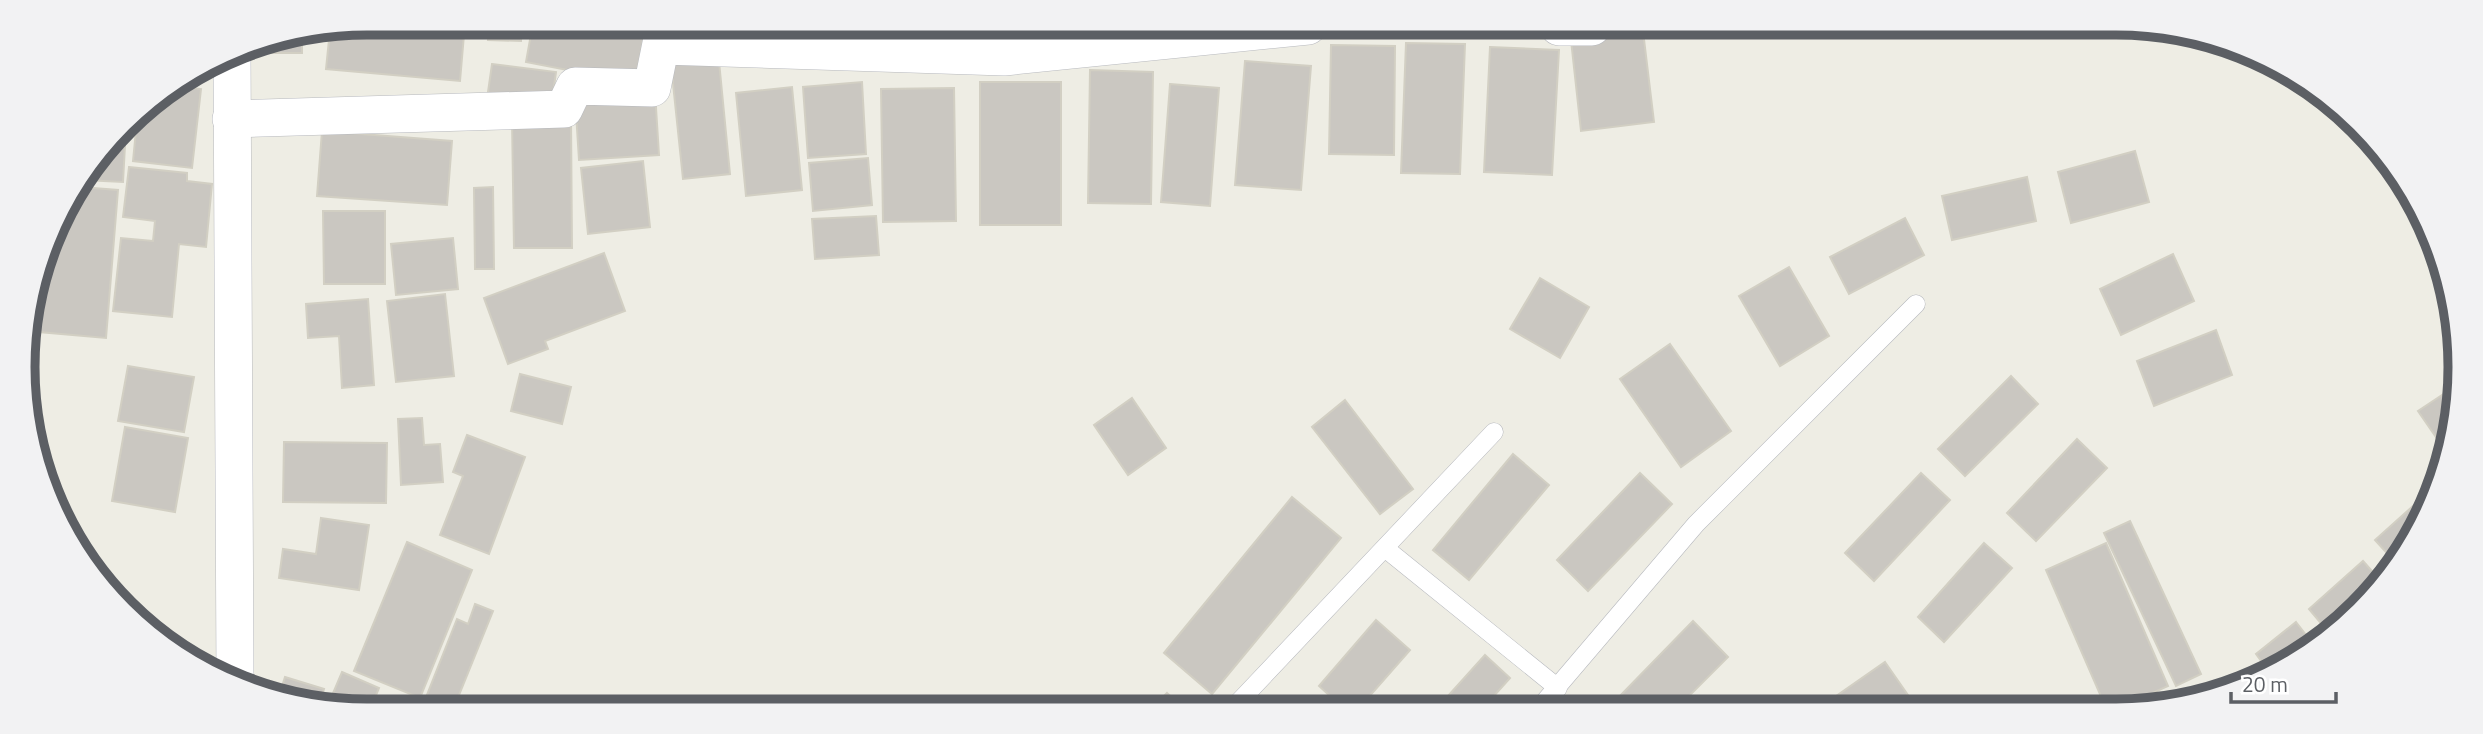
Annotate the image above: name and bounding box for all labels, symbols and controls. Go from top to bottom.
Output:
scale bar [2231,660,2336,704]
text: 20 m [2242,668,2288,700]

